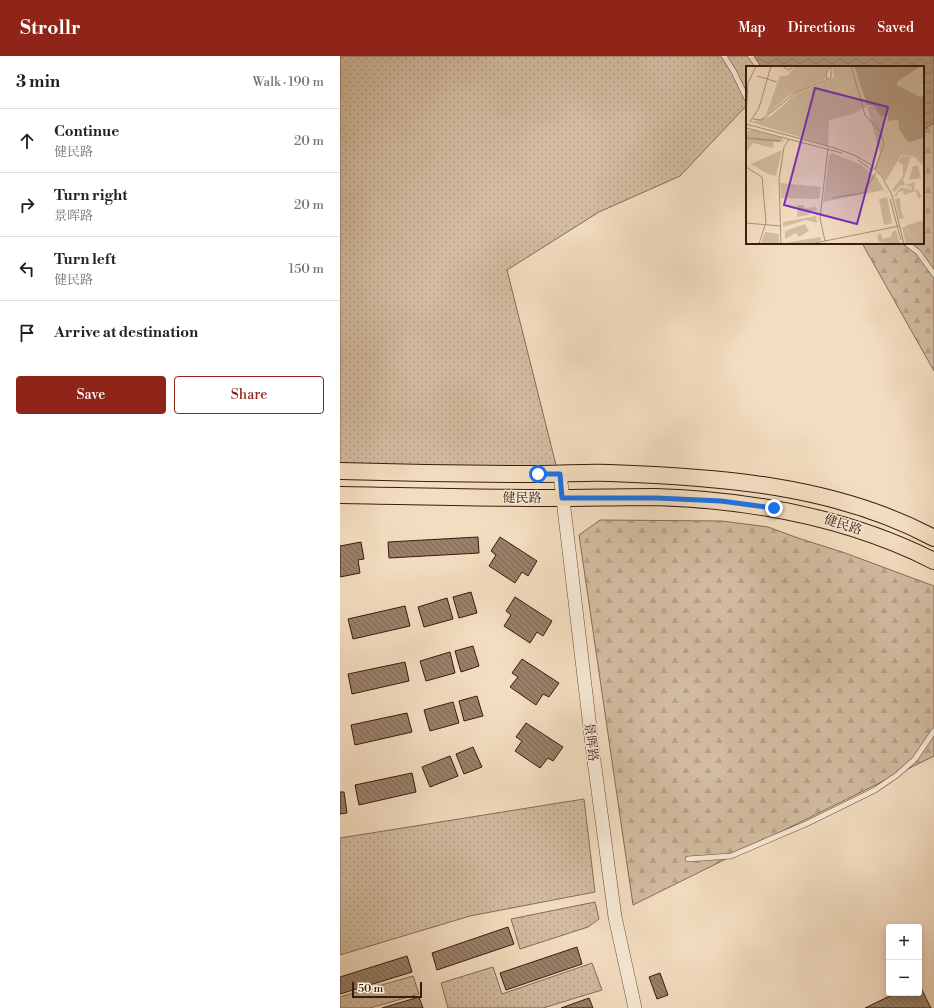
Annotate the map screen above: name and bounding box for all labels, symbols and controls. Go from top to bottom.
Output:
text: Strollr [20,16,81,40]
text: Map [738,19,766,37]
text: Directions [788,19,855,37]
text: Saved [877,19,914,37]
inset map [746,66,924,244]
text: 3 min [16,71,60,93]
text: Walk · 190 m [253,74,324,90]
text: Continue [54,122,119,141]
icon: ahead [16,130,38,152]
text: 20 m [294,133,324,149]
text: 健民路 [54,144,93,160]
text: Turn right [54,186,128,205]
icon: right [16,194,38,216]
text: 20 m [294,197,324,213]
text: 景晖路 [54,208,93,224]
text: Turn left [54,250,116,269]
icon: left [16,258,38,280]
text: 150 m [289,261,324,277]
text: 健民路 [54,272,93,288]
icon: arrive [16,322,38,344]
text: Arrive at destination [54,323,198,342]
button: Save [16,376,166,414]
button: Share [174,376,324,414]
route start [529,465,547,483]
street label: 健民路 [502,490,542,506]
route end [765,499,783,517]
street label: 健民路 [822,511,864,539]
street label: 景晖路 [581,722,601,762]
map controls [886,924,922,996]
button: + [886,924,922,960]
button: − [886,960,922,996]
scale bar [352,980,422,999]
text: 50 m [358,982,383,996]

